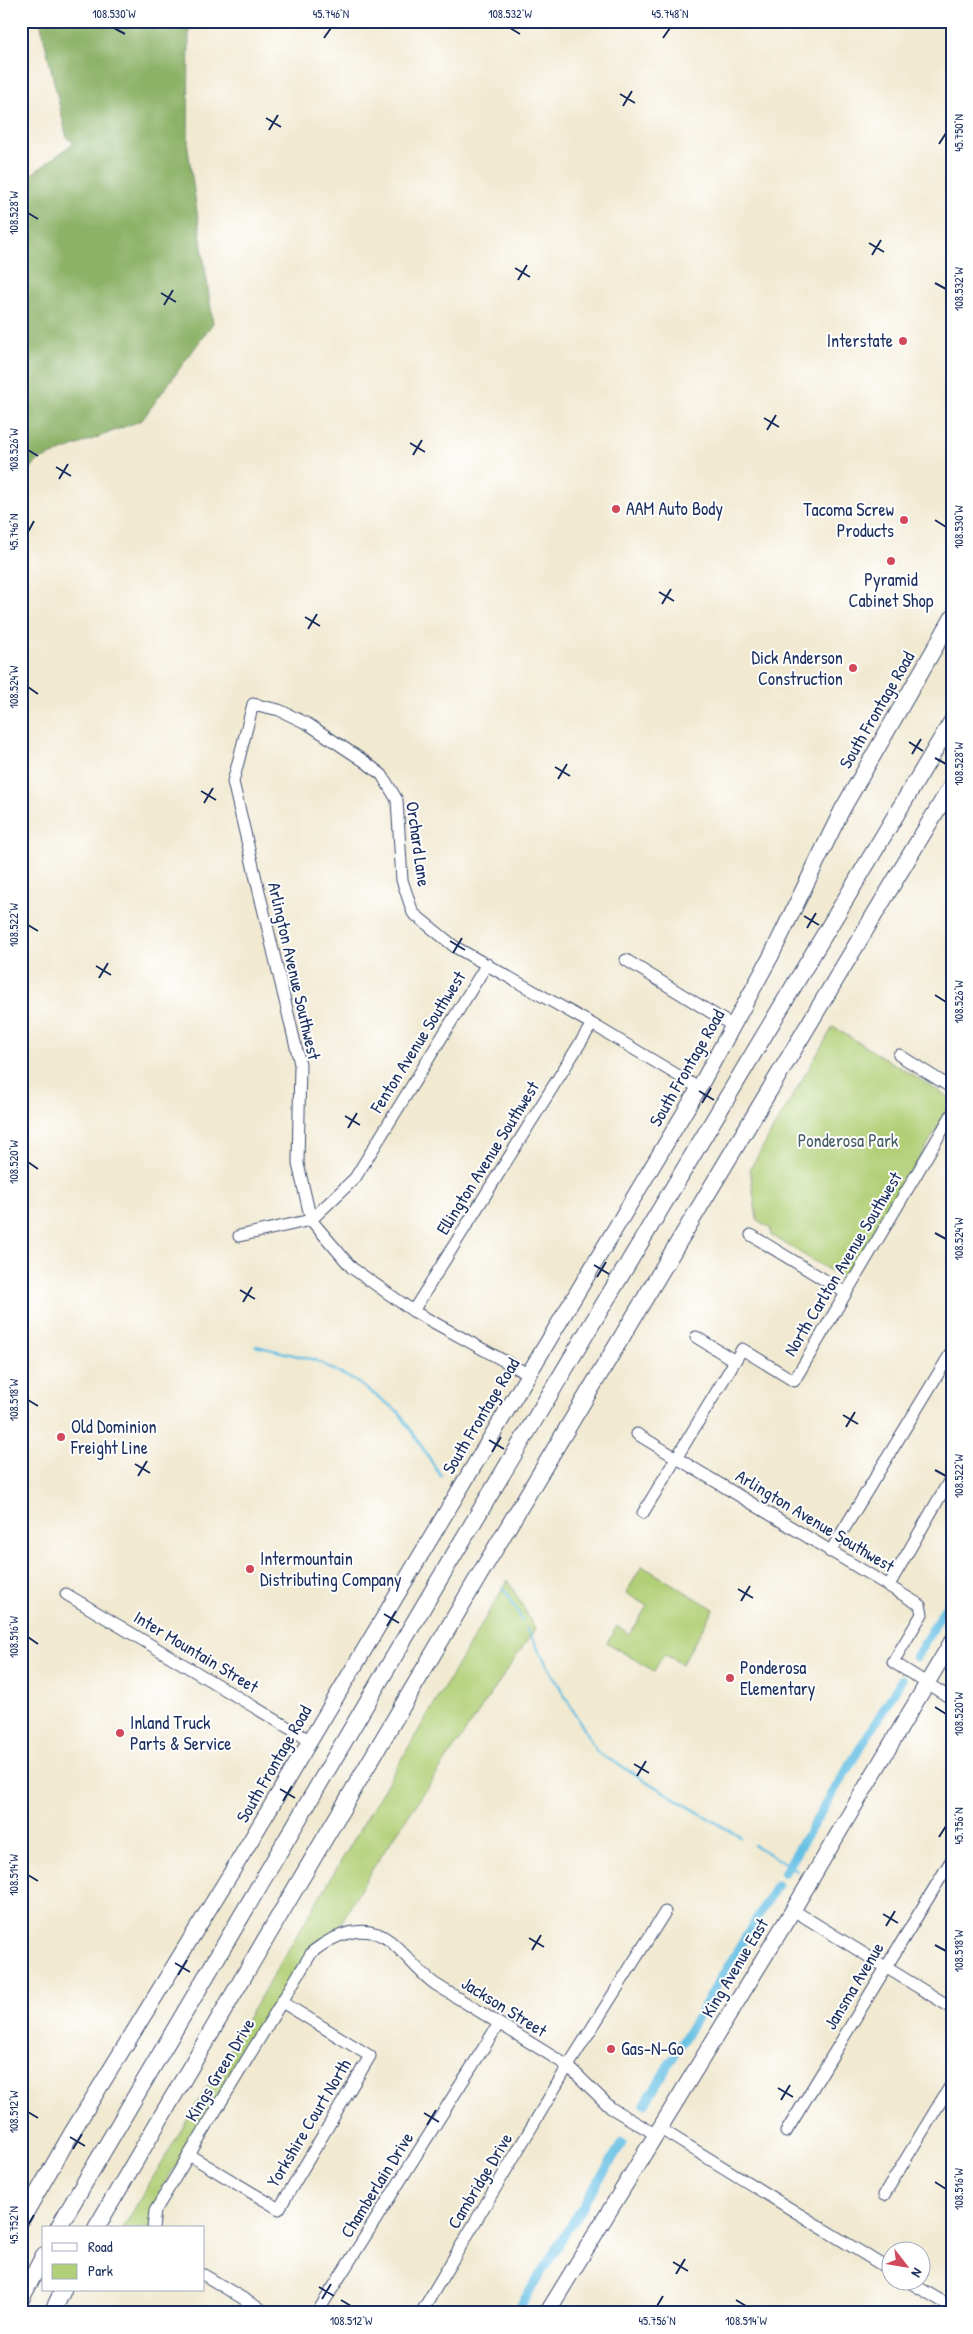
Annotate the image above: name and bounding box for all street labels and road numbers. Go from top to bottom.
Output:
street label: South Frontage Road [833,646,920,773]
street label: Orchard Lane [400,800,437,888]
street label: Arlington Avenue Southwest [262,880,327,1063]
street label: Fenton Avenue Southwest [363,965,472,1118]
street label: South Frontage Road [643,1004,730,1131]
street label: Ellington Avenue Southwest [430,1076,545,1239]
street label: North Carlton Avenue Southwest [778,1166,908,1361]
street label: South Frontage Road [436,1353,525,1479]
street label: Arlington Avenue Southwest [731,1463,900,1578]
street label: Inter Mountain Street [129,1604,264,1699]
street label: South Frontage Road [230,1700,317,1827]
street label: King Avenue East [695,1913,774,2022]
street label: Jansma Avenue [818,1937,889,2034]
street label: Jackson Street [457,1970,553,2043]
street label: Kings Green Drive [179,2013,260,2126]
street label: Yorkshire Court North [260,2054,357,2192]
street label: Chamberlain Drive [334,2127,419,2242]
street label: Cambridge Drive [441,2128,518,2233]

